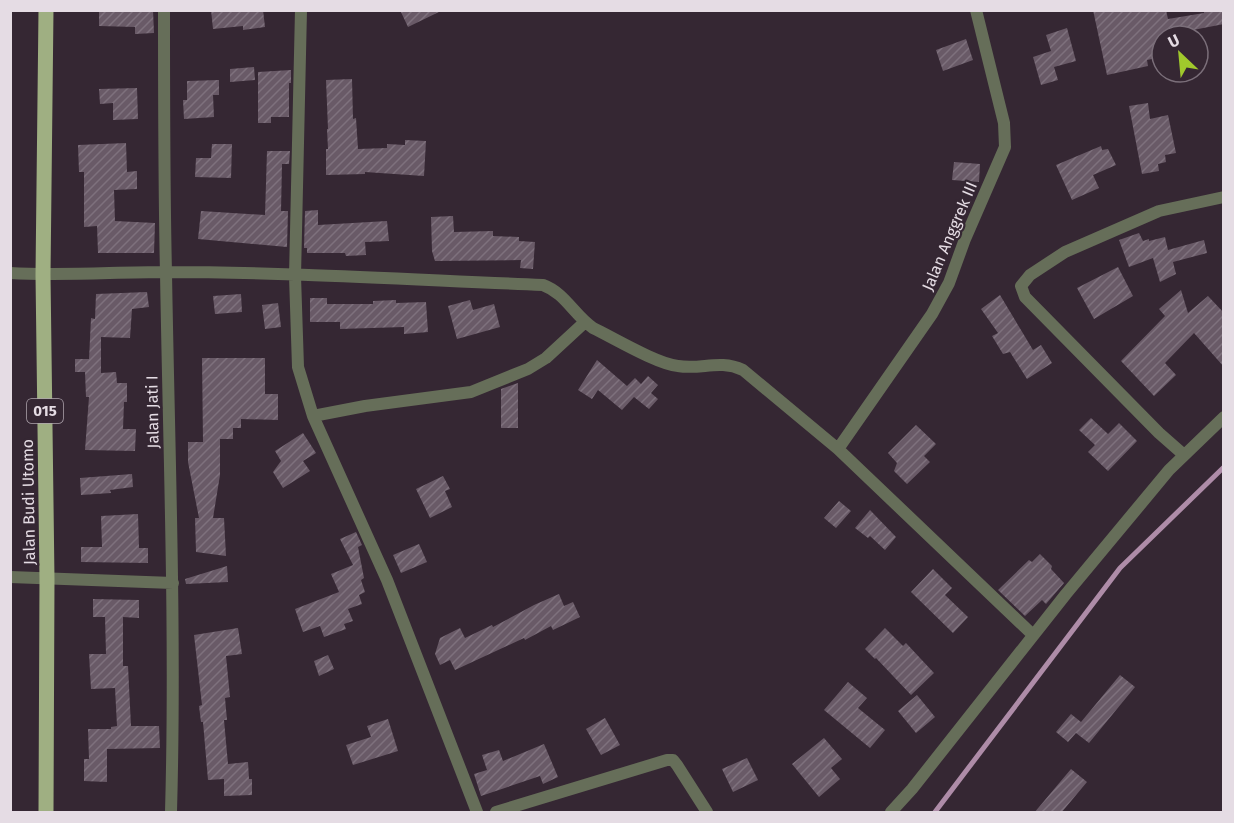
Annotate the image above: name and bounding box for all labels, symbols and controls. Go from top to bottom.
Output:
north arrow [1150,24,1210,84]
text: U [1165,30,1182,52]
street label: Jalan Anggrek III [918,179,981,294]
street label: Jalan Jati I [142,375,163,449]
road number: 015 [27,399,63,423]
street label: Jalan Budi Utomo [18,439,39,565]

